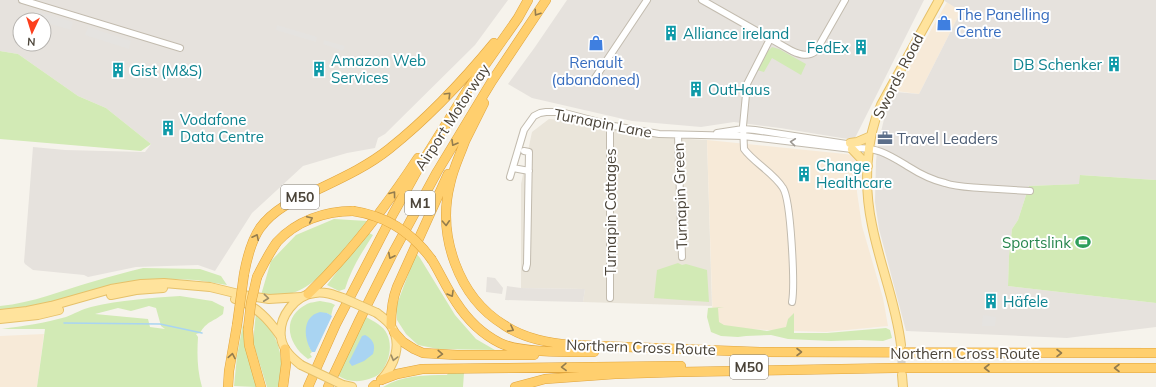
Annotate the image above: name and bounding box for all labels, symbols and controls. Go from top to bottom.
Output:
place label: The Panelling Centre [956,5,1050,41]
one-way arrow [535,9,542,16]
north arrow [12,12,52,52]
shop icon: The Panelling Centre [935,14,953,32]
building icon: Alliance ireland [662,24,680,42]
place label: Alliance ireland [683,24,789,43]
street label: Swords Road [868,30,928,122]
shop icon: Renault (abandoned) [587,34,605,52]
text: N [27,35,36,49]
place label: FedEx [807,38,849,57]
building icon: FedEx [852,38,870,56]
place label: Amazon Web Services [331,51,426,87]
place label: Renault (abandoned) [552,53,640,89]
place label: DB Schenker [1013,55,1103,74]
building icon: DB Schenker [1105,55,1123,73]
building icon: Amazon Web Services [310,60,328,78]
street label: Airport Motorway [410,60,494,174]
building icon: Gist (M&S) [109,61,127,79]
place label: Gist (M&S) [130,61,203,80]
building icon: OutHaus [687,80,705,98]
place label: OutHaus [708,80,770,99]
one-way arrow [443,92,451,100]
street label: Turnapin Lane [552,104,654,142]
place label: Vodafone Data Centre [180,110,264,146]
building icon: Vodafone Data Centre [159,119,177,137]
office icon: Travel Leaders [876,129,894,147]
place label: Travel Leaders [897,129,998,148]
one-way arrow [790,138,796,147]
one-way arrow [452,139,459,146]
street label: Turnapin Green [669,142,691,250]
street label: Turnapin Cottages [601,148,620,276]
place label: Change Healthcare [816,156,892,192]
building icon: Change Healthcare [795,165,813,183]
road number: M50 [281,185,319,209]
one-way arrow [389,191,396,198]
road number: M1 [405,191,435,215]
one-way arrow [307,216,314,224]
one-way arrow [442,220,451,226]
place label: Sportslink [1002,233,1071,252]
sports icon: Sportslink [1074,233,1092,251]
one-way arrow [251,234,259,241]
one-way arrow [388,252,396,259]
one-way arrow [446,290,453,297]
building icon: Häfele [982,292,1000,310]
place label: Häfele [1003,292,1048,311]
one-way arrow [263,293,269,302]
one-way arrow [506,324,514,332]
street label: Northern Cross Route [566,335,716,359]
street label: Northern Cross Route [890,344,1040,363]
one-way arrow [796,348,802,356]
one-way arrow [1056,349,1062,357]
one-way arrow [437,350,443,358]
one-way arrow [227,353,236,359]
one-way arrow [390,355,399,362]
road number: M50 [730,355,768,379]
one-way arrow [561,363,567,371]
one-way arrow [984,364,990,372]
one-way arrow [1114,364,1120,372]

